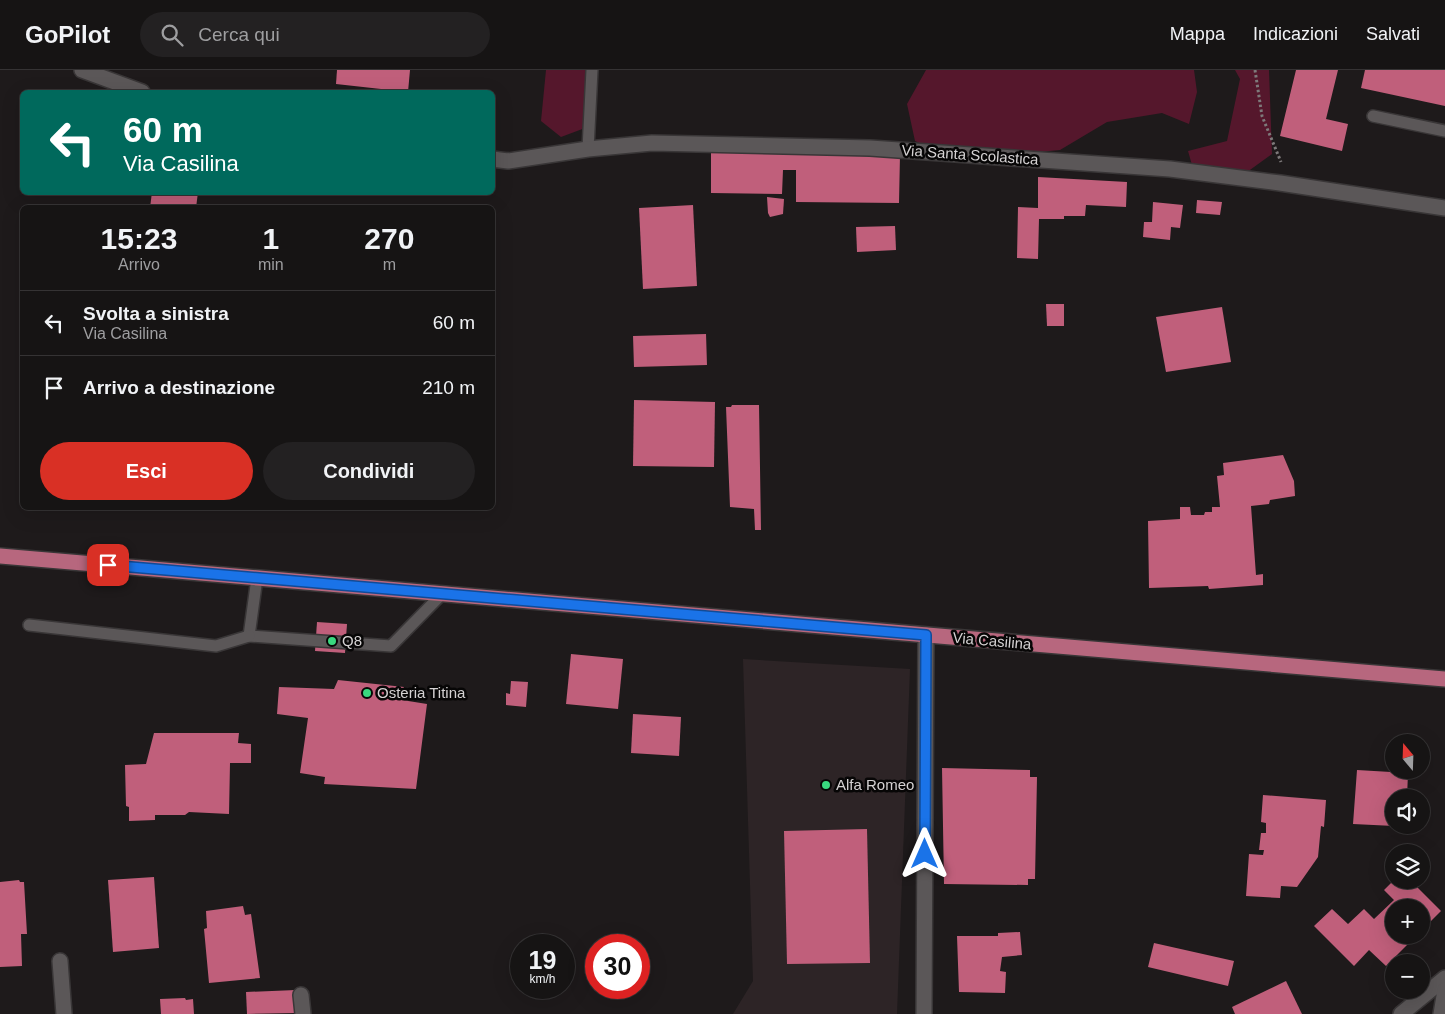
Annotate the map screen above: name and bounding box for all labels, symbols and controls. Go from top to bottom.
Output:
search box [140,12,490,57]
text: GoPilot [25,21,110,48]
icon: search [158,21,186,49]
text: Cerca qui [198,24,280,45]
text: Mappa [1170,24,1225,44]
text: Indicazioni [1253,24,1338,44]
text: Salvati [1366,24,1420,44]
icon: left [40,110,105,175]
text: 60 m [123,110,203,149]
street label: Via Santa Scolastica [901,141,1040,168]
text: Via Casilina [123,151,239,176]
text: 15:23 [101,222,177,255]
text: 1 [262,222,279,255]
text: 270 [364,222,414,255]
text: Arrivo [118,256,160,273]
text: min [258,256,284,273]
text: m [383,256,396,273]
text: Svolta a sinistra [83,303,229,324]
icon: left [40,309,68,337]
text: 60 m [433,312,475,333]
text: Via Casilina [83,325,167,342]
icon: arrive [40,374,68,402]
text: Arrivo a destinazione [83,377,275,398]
text: 210 m [422,377,475,398]
button: Esci [40,442,253,500]
button: Condividi [263,442,475,500]
pin [87,544,129,586]
icon: arrive [94,551,122,579]
street label: Via Casilina [952,629,1033,652]
place label: Q8 [342,632,362,649]
marker: Q8 [326,635,338,647]
place label: Osteria Titina [377,684,466,701]
marker: Osteria Titina [361,687,373,699]
north arrow [1385,734,1430,779]
map controls [1385,734,1430,999]
place label: Alfa Romeo [836,776,914,793]
marker: Alfa Romeo [820,779,832,791]
button: sound [1385,789,1430,834]
position arrow [898,827,950,879]
button: layers [1385,844,1430,889]
button: + [1385,899,1430,944]
speed limit sign: 30 [585,934,650,999]
text: 19 [529,946,556,974]
button: − [1385,954,1430,999]
text: km/h [529,972,556,986]

